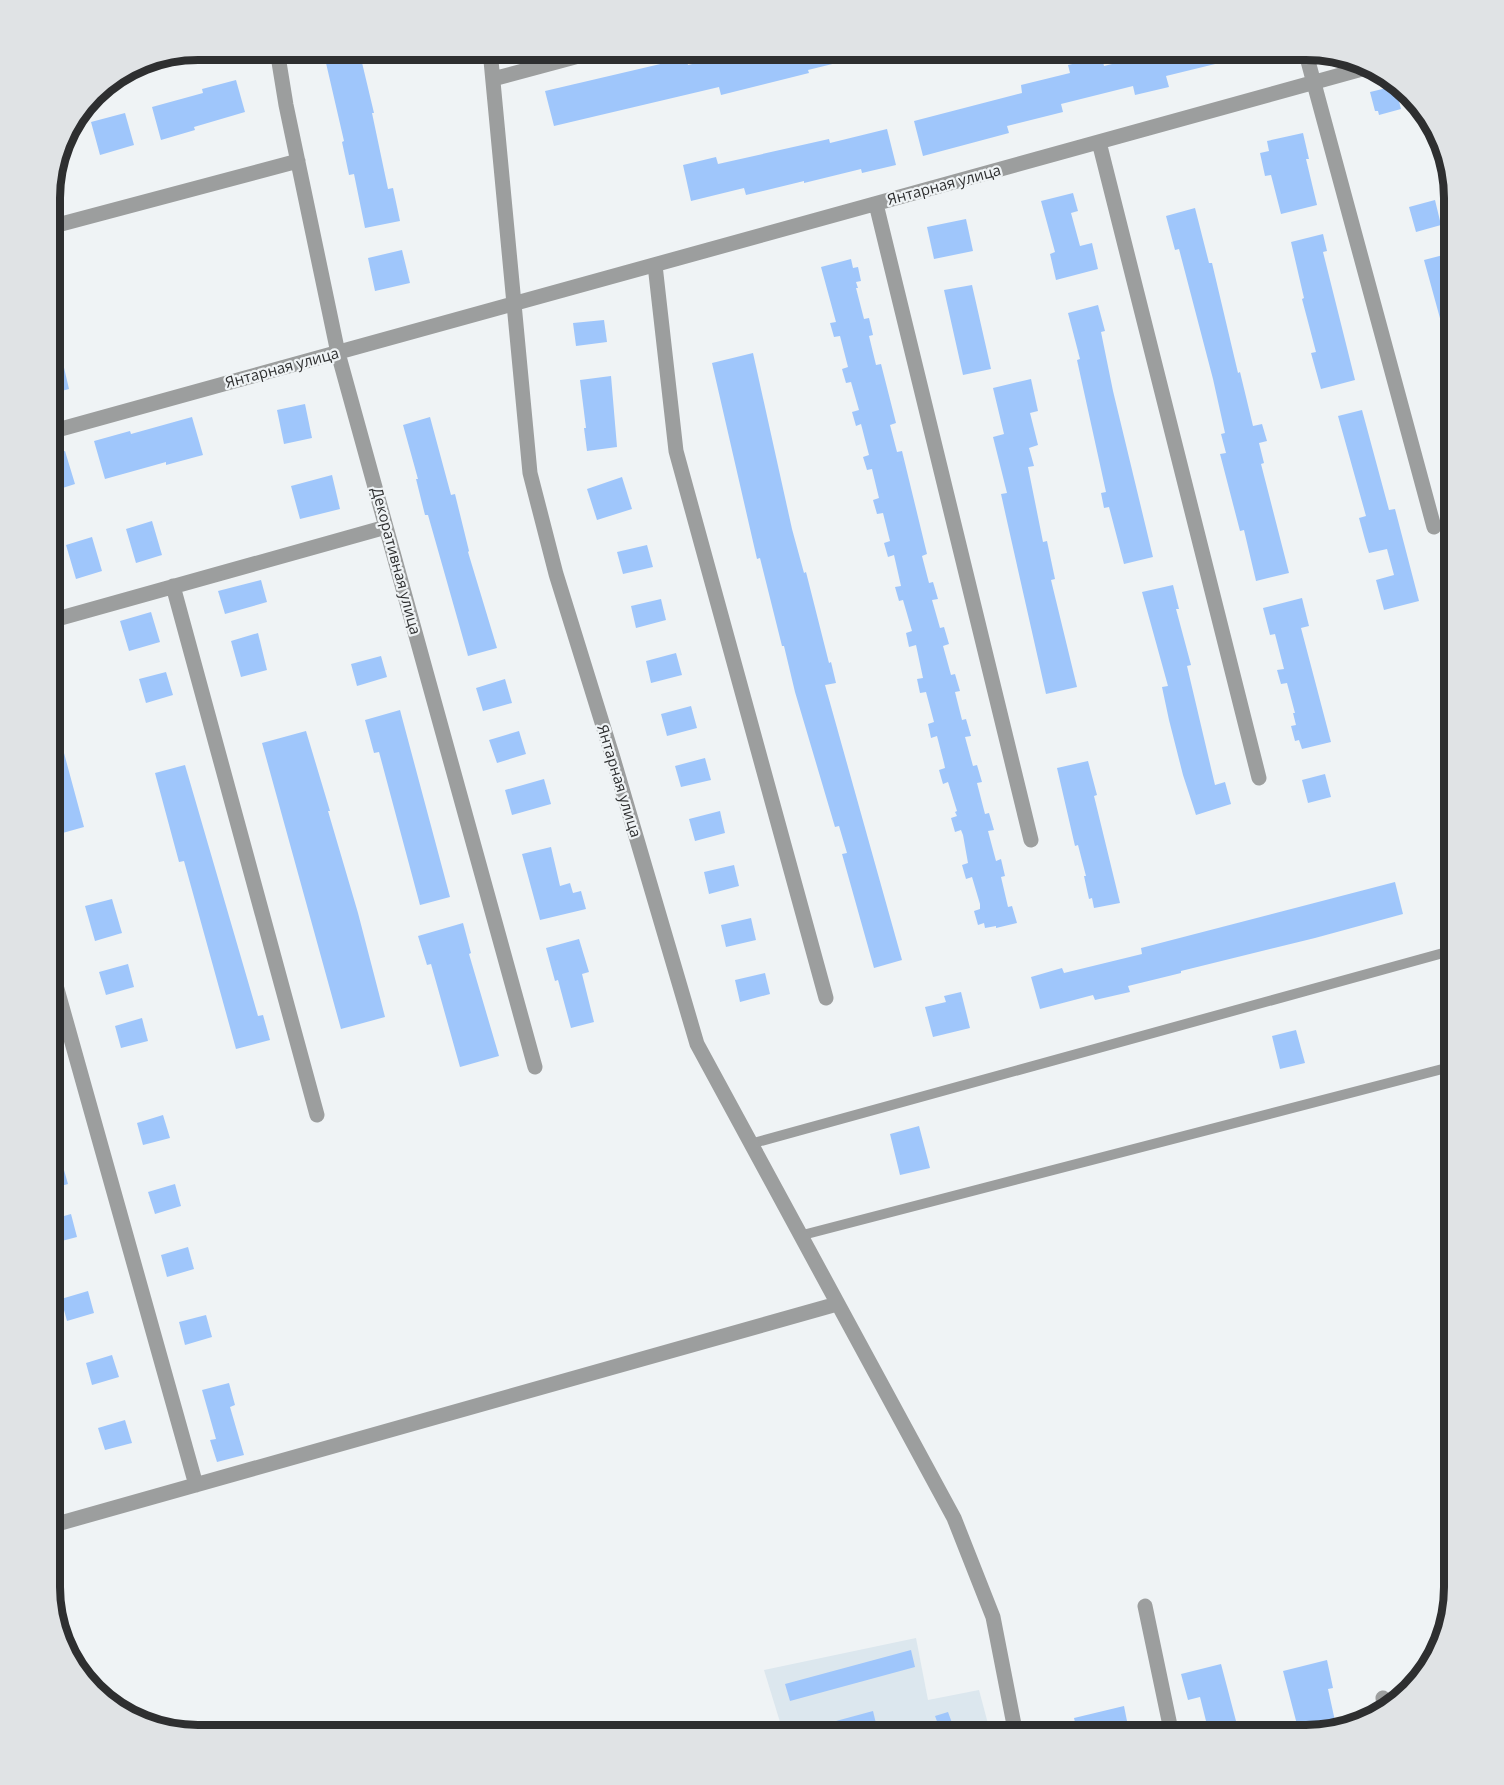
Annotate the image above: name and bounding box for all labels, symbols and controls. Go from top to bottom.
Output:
street label: Янтарная улица [885,159,1003,209]
street label: Янтарная улица [223,342,341,392]
street label: Декоративная улица [368,485,426,637]
street label: Янтарная улица [593,722,647,840]

